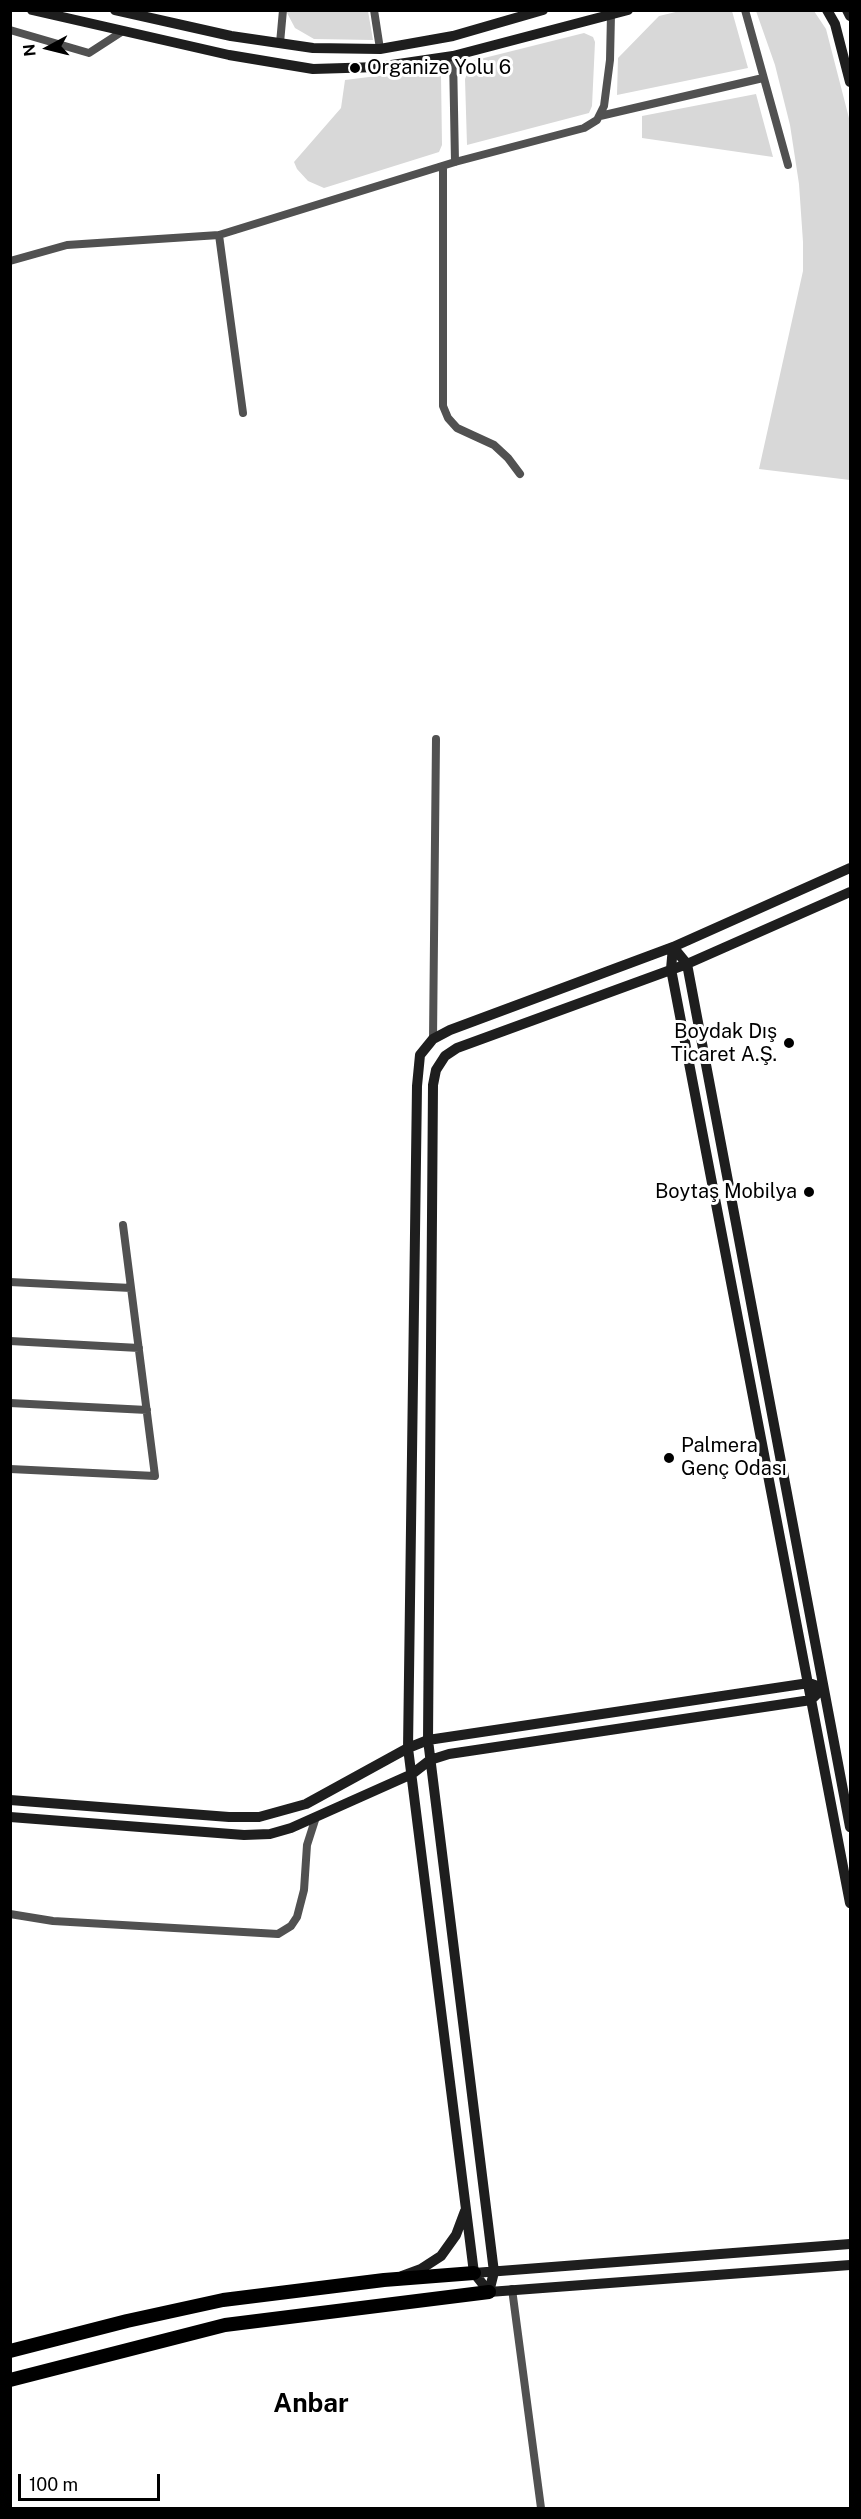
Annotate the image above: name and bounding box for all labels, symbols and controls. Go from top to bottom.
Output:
north arrow [18,18,78,78]
text: N [19,43,40,58]
place label: Organize Yolu 6 [367,56,511,80]
marker: Organize Yolu 6 [348,61,362,75]
place label: Boydak Dış Ticaret A.Ş. [671,1020,777,1067]
marker: Boydak Dış Ticaret A.Ş. [782,1036,796,1050]
place label: Boytaş Mobilya [655,1180,797,1204]
marker: Boytaş Mobilya [802,1185,816,1199]
place label: Palmera Genç Odası [681,1434,787,1481]
marker: Palmera Genç Odası [662,1451,676,1465]
district label: Anbar [273,2388,349,2420]
scale bar [21,2462,164,2500]
text: 100 m [29,2474,78,2495]

